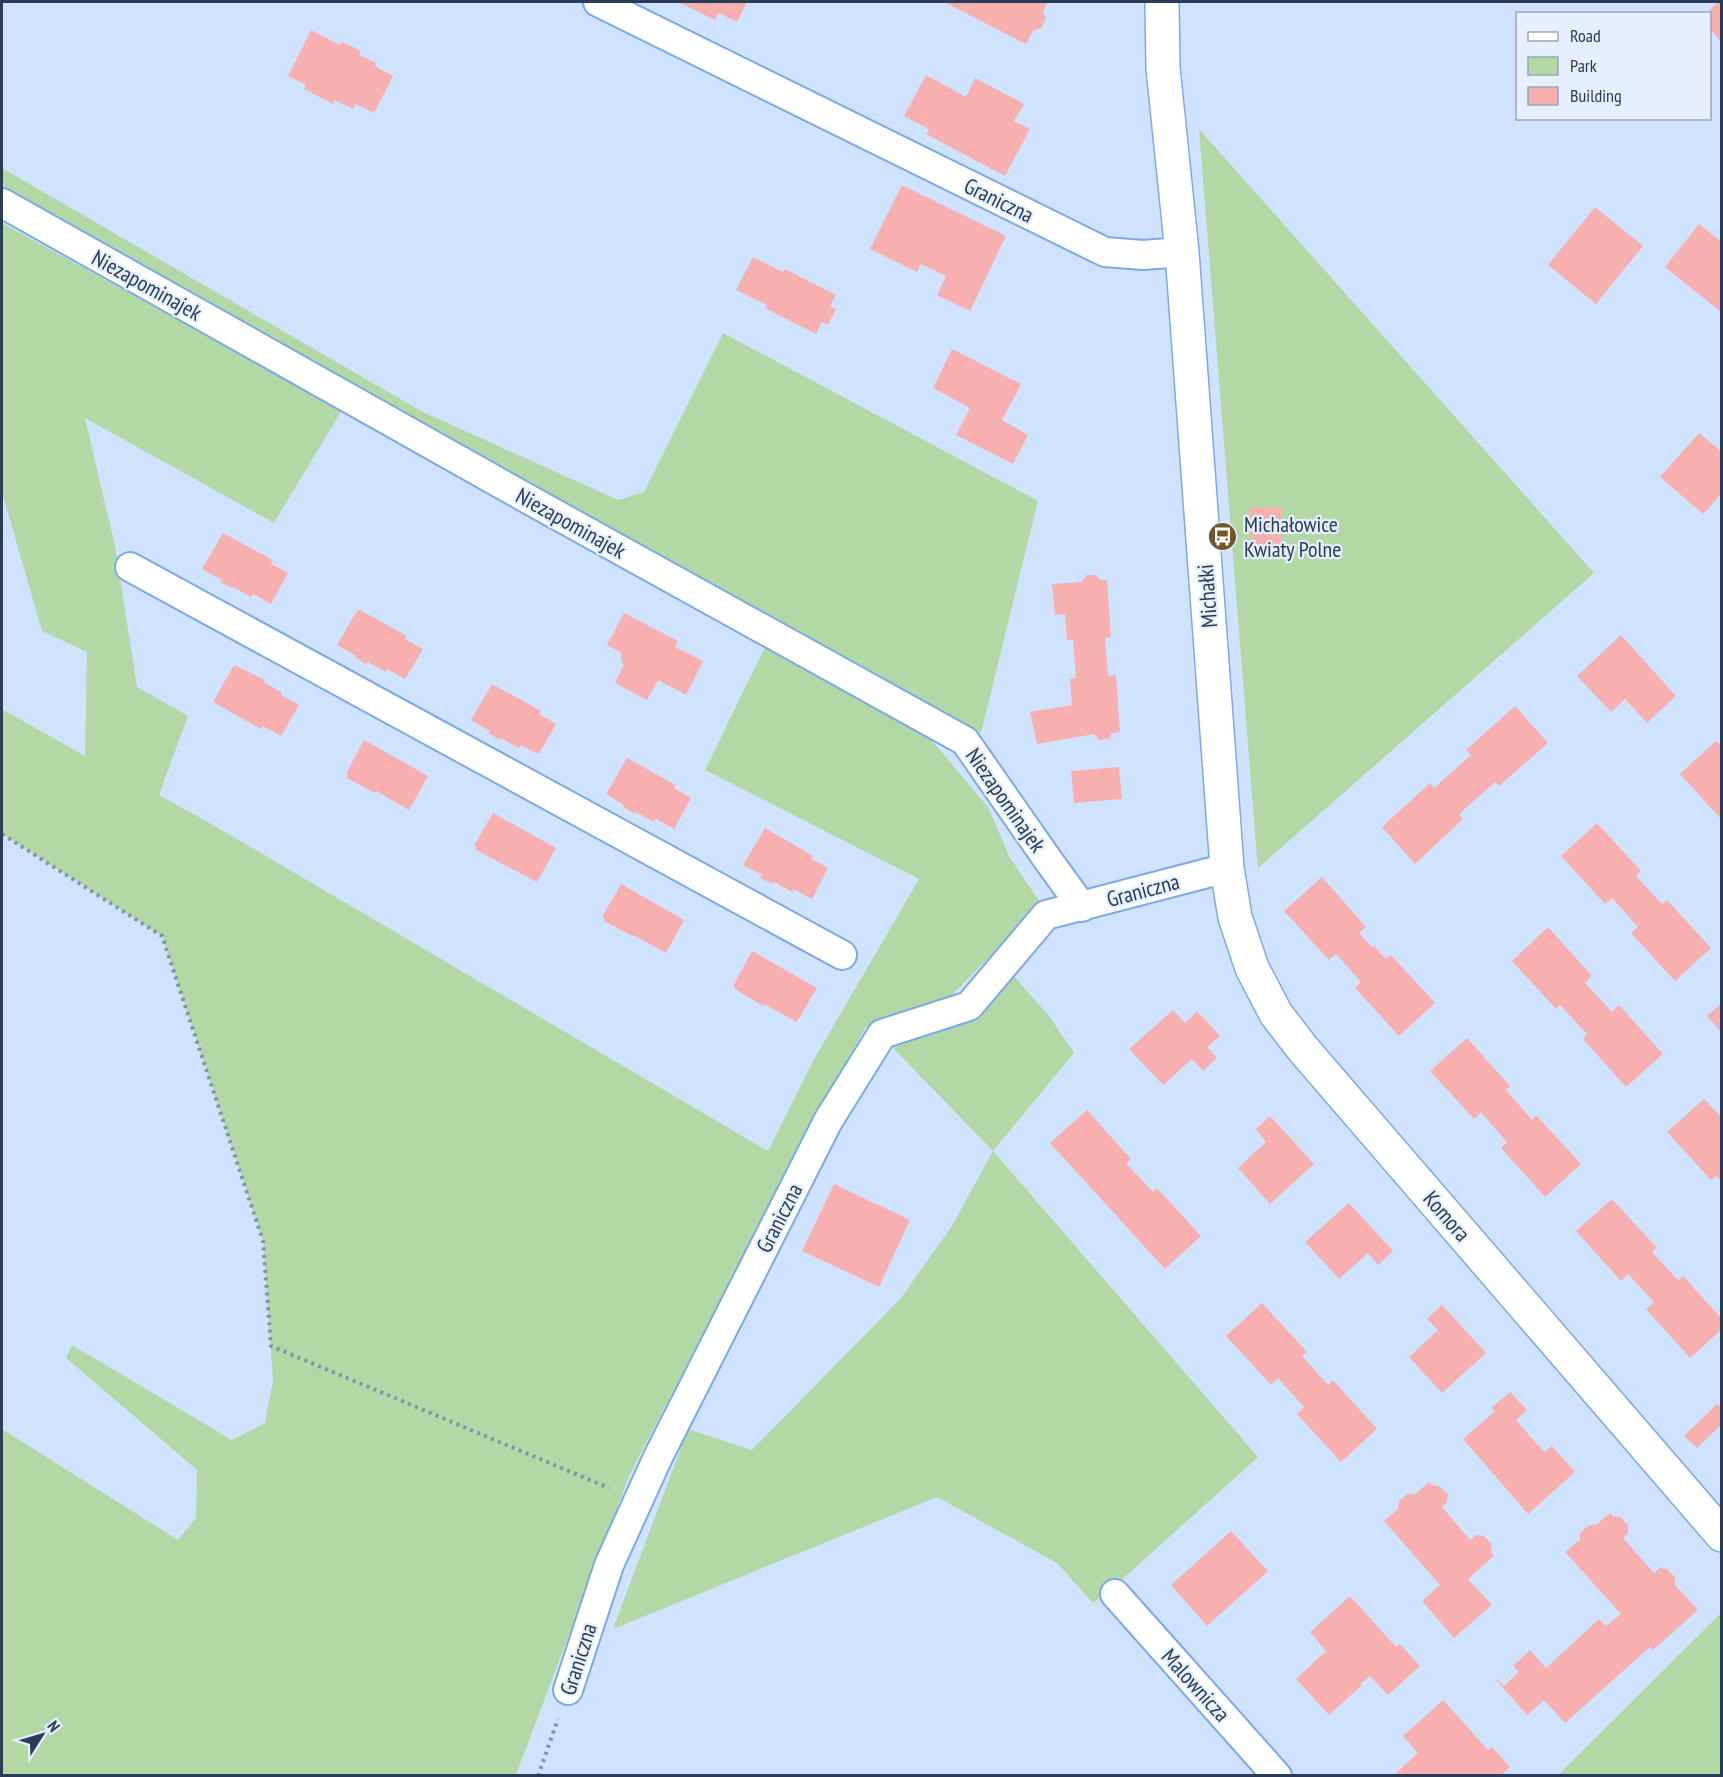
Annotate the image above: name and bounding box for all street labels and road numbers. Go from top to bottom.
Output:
street label: Graniczna [960,171,1038,229]
street label: Niezapominajek [87,243,207,327]
street label: Niezapominajek [511,481,631,565]
street label: Michałki [1191,563,1223,629]
street label: Niezapominajek [960,742,1052,858]
street label: Graniczna [1104,867,1182,913]
street label: Graniczna [750,1179,808,1257]
street label: Komora [1417,1185,1477,1247]
street label: Graniczna [553,1619,603,1699]
street label: Malownicza [1156,1643,1236,1727]

